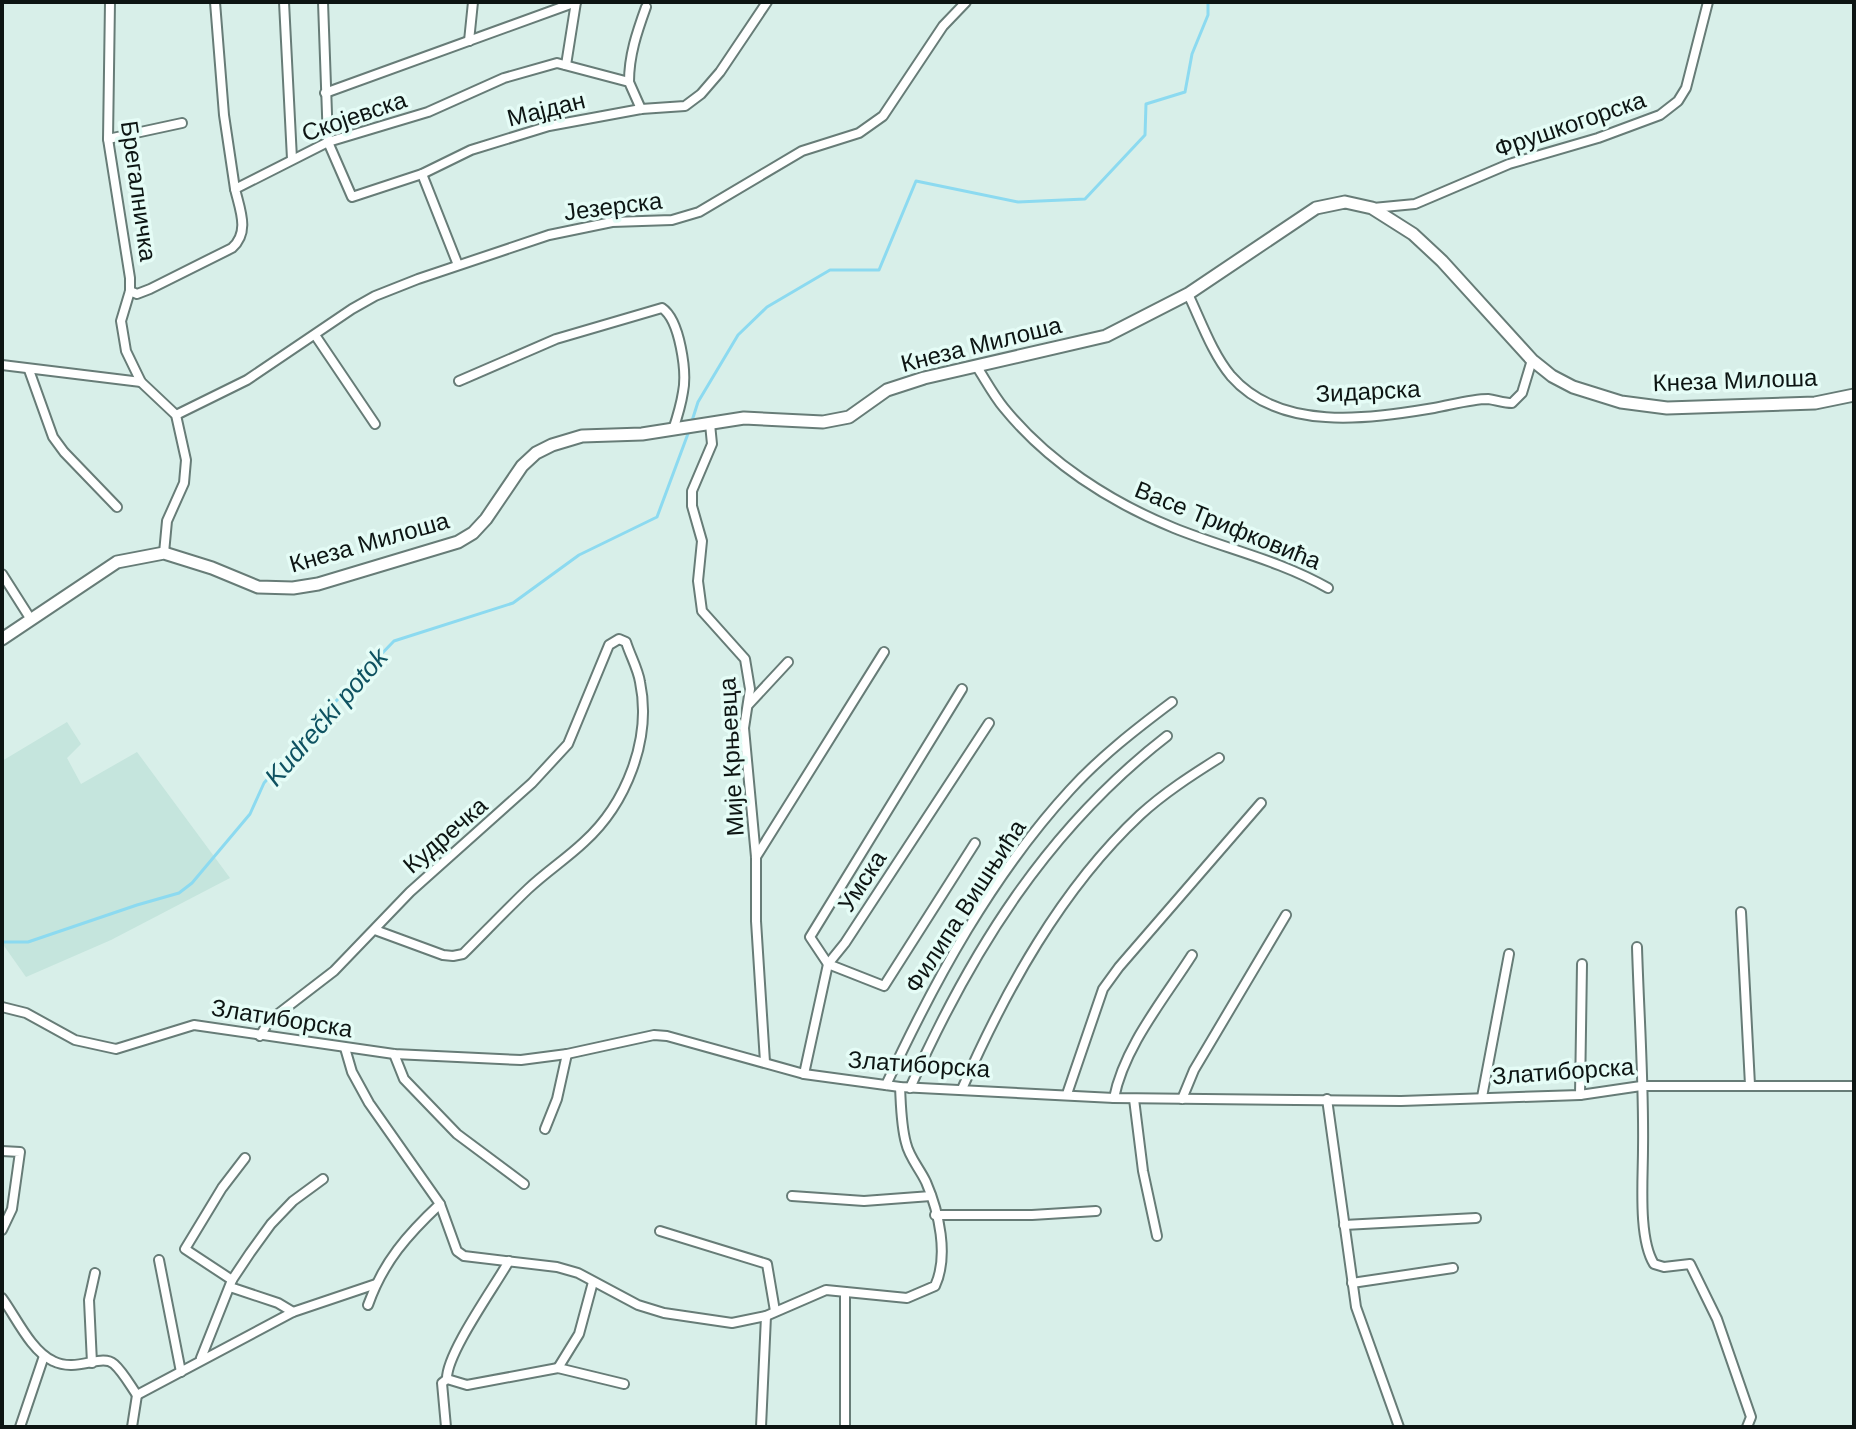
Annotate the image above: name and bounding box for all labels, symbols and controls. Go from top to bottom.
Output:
street label: Скојевска [298,85,411,147]
street label: Фрушкогорска [1491,85,1650,162]
street label: Мајдан [504,86,588,132]
street label: Брегалничка [116,119,162,264]
street label: Језерска [562,187,664,225]
street label: Кнеза Милоша [898,311,1065,377]
street label: Кнеза Милоша [1652,364,1818,396]
street label: Зидарска [1315,375,1422,407]
street label: Васе Трифковића [1131,475,1326,575]
street label: Кнеза Милоша [286,506,453,578]
water label: Kudrečki potok [258,641,395,792]
street label: Мије Крњевца [713,676,749,837]
street label: Кудречка [398,791,493,879]
street label: Филипа Вишњића [899,814,1031,997]
street label: Умска [832,845,892,916]
street label: Златиборска [209,994,355,1043]
street label: Златиборска [847,1046,992,1082]
street label: Златиборска [1491,1053,1636,1089]

